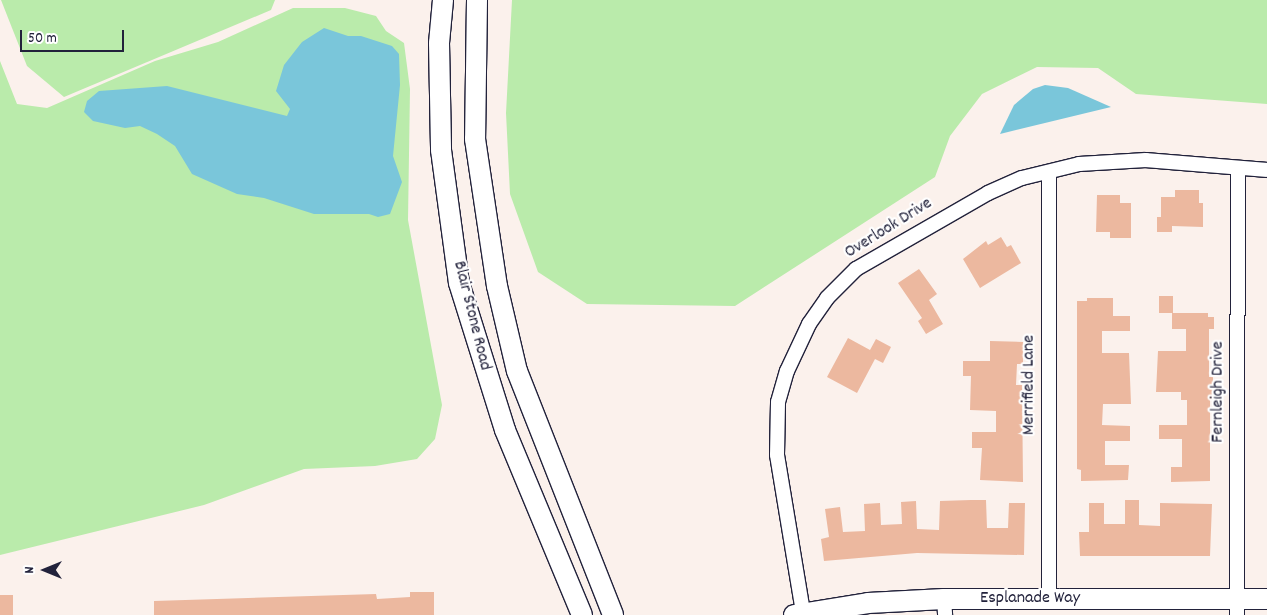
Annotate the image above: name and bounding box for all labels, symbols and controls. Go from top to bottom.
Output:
scale bar [22,20,126,52]
text: 50 m [28,28,57,50]
street label: Overlook Drive [841,194,937,264]
street label: Blair Stone Road [447,259,495,373]
street label: Merrifield Lane [1019,335,1041,435]
street label: Fernleigh Drive [1208,341,1230,443]
north arrow [20,545,70,595]
text: N [20,567,40,573]
street label: Esplanade Way [980,588,1080,610]

